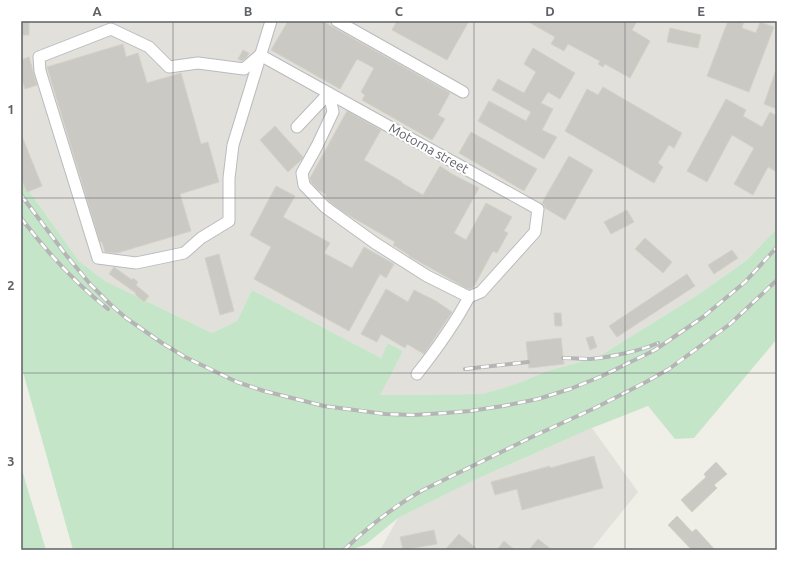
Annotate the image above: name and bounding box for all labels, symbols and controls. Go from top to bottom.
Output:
text: A [92,4,102,18]
text: B [244,4,253,18]
text: C [395,4,404,18]
text: D [545,4,555,18]
text: E [697,4,705,18]
text: 1 [7,102,15,116]
street label: Motorna street [387,120,471,176]
text: 2 [7,278,15,292]
text: 3 [7,454,15,468]

